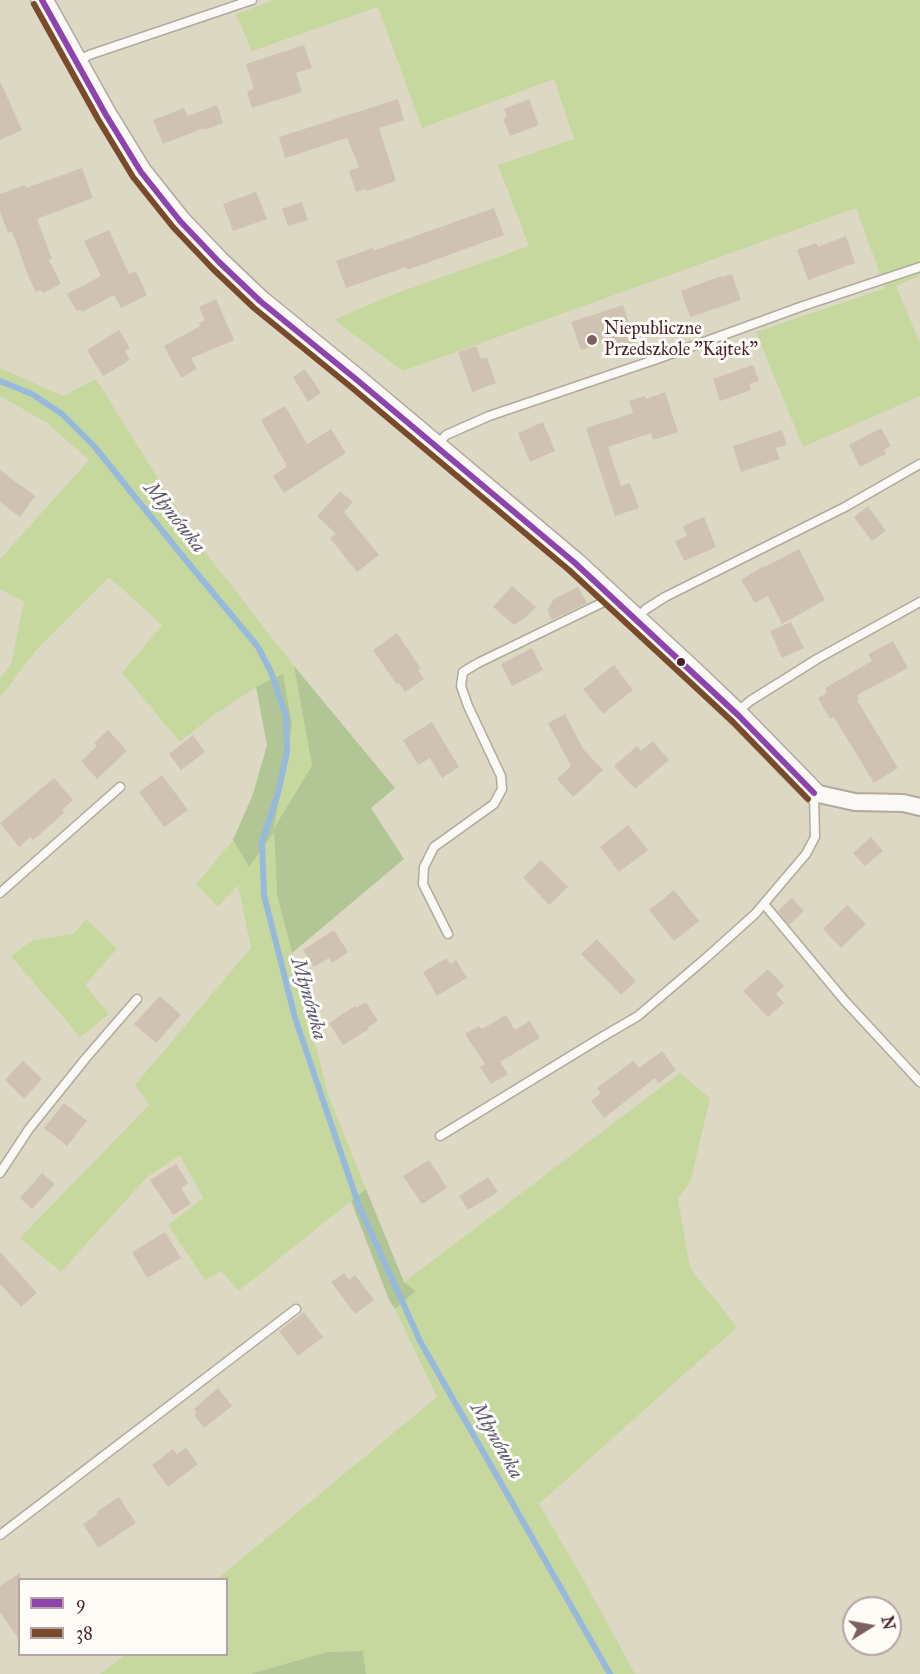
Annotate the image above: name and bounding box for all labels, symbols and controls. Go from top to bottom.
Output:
place label: Niepubliczne Przedszkole "Kajtek" [604,319,758,362]
marker: Niepubliczne Przedszkole "Kajtek" [585,333,599,347]
water label: Młynówka [138,478,210,558]
unlabelled marker [675,656,687,668]
water label: Młynówka [285,955,331,1043]
water label: Młynówka [465,1398,527,1484]
legend [18,1578,228,1656]
text: 9 [76,1592,86,1614]
north arrow [842,1596,902,1656]
text: N [878,1614,899,1631]
text: 38 [76,1622,93,1644]

